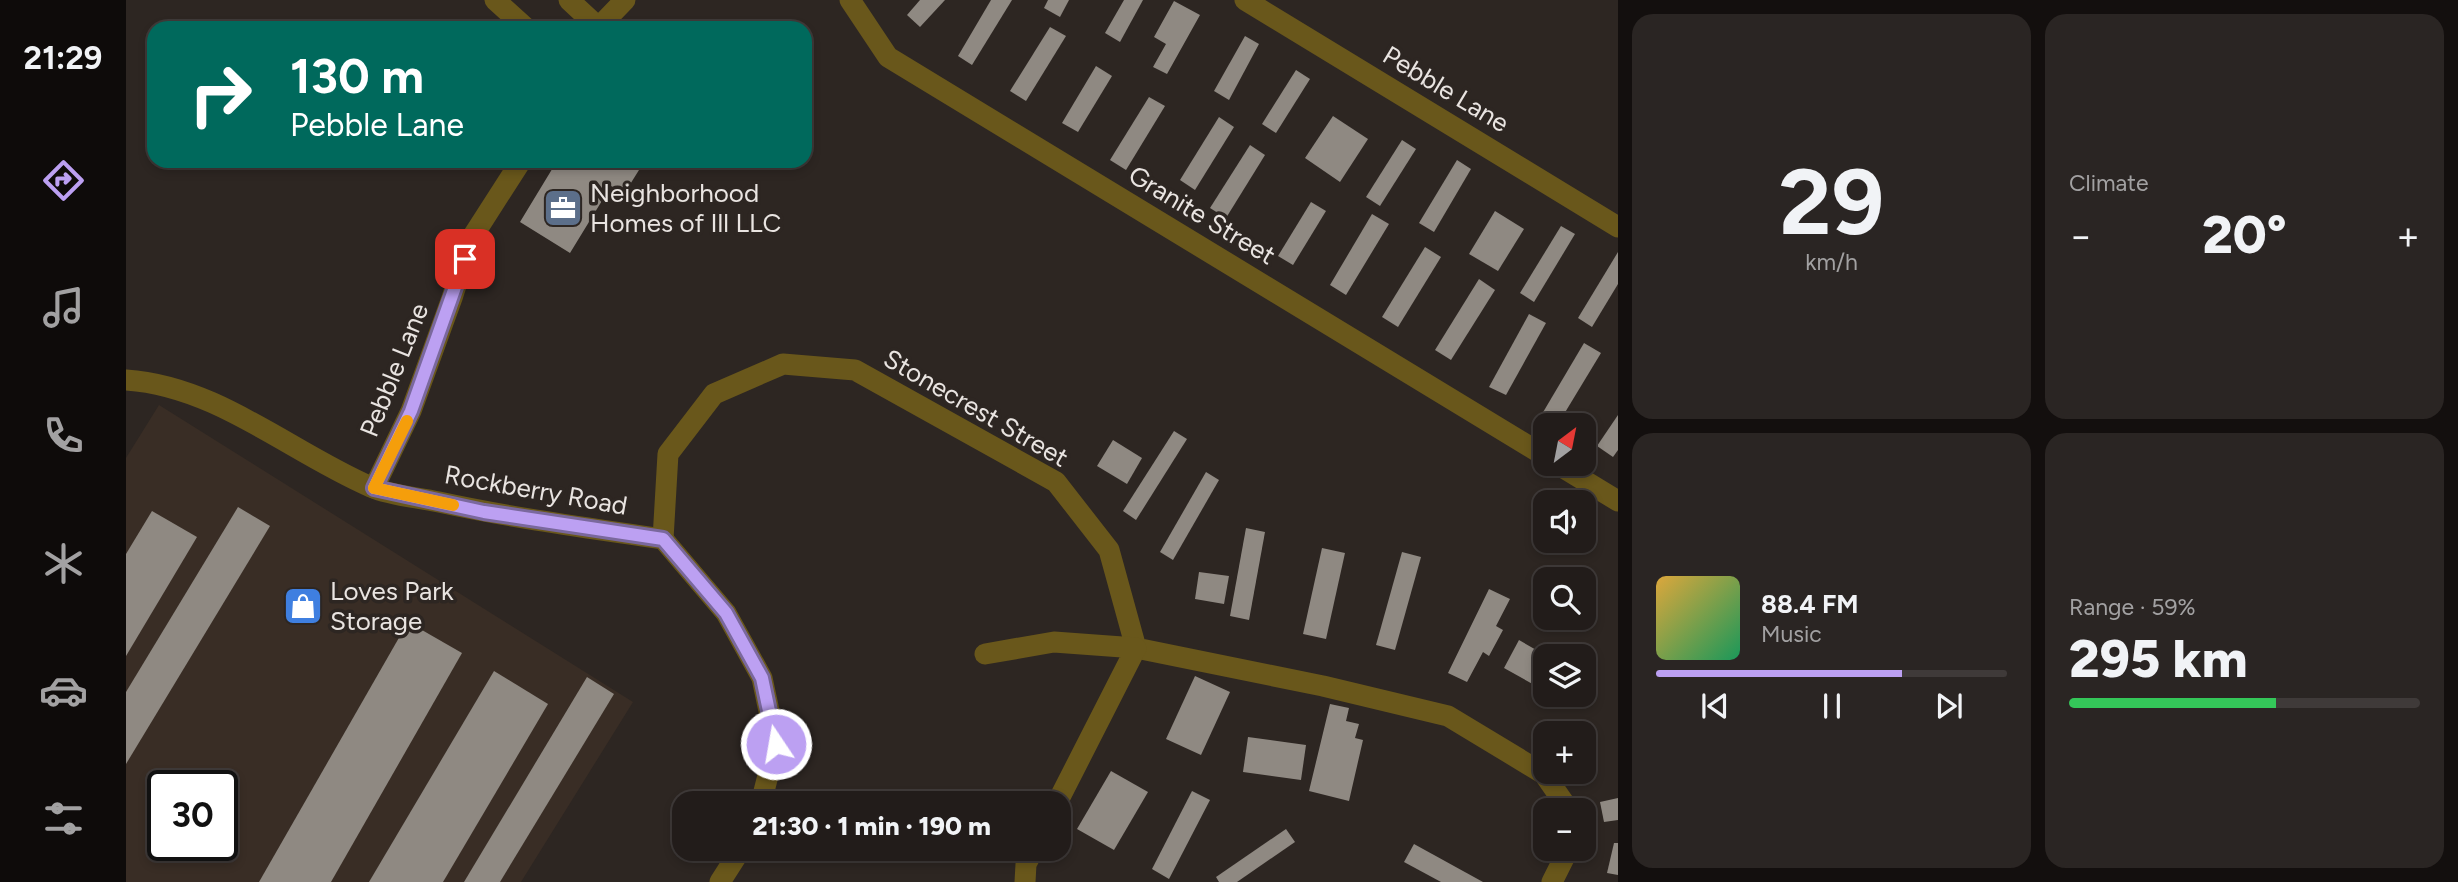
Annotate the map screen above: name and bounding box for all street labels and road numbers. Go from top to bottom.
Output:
street label: Pebble Lane [1377,39,1515,139]
street label: Granite Street [1123,159,1281,271]
street label: Pebble Lane [353,299,435,441]
street label: Stonecrest Street [878,342,1074,474]
street label: Rockberry Road [442,458,630,522]

